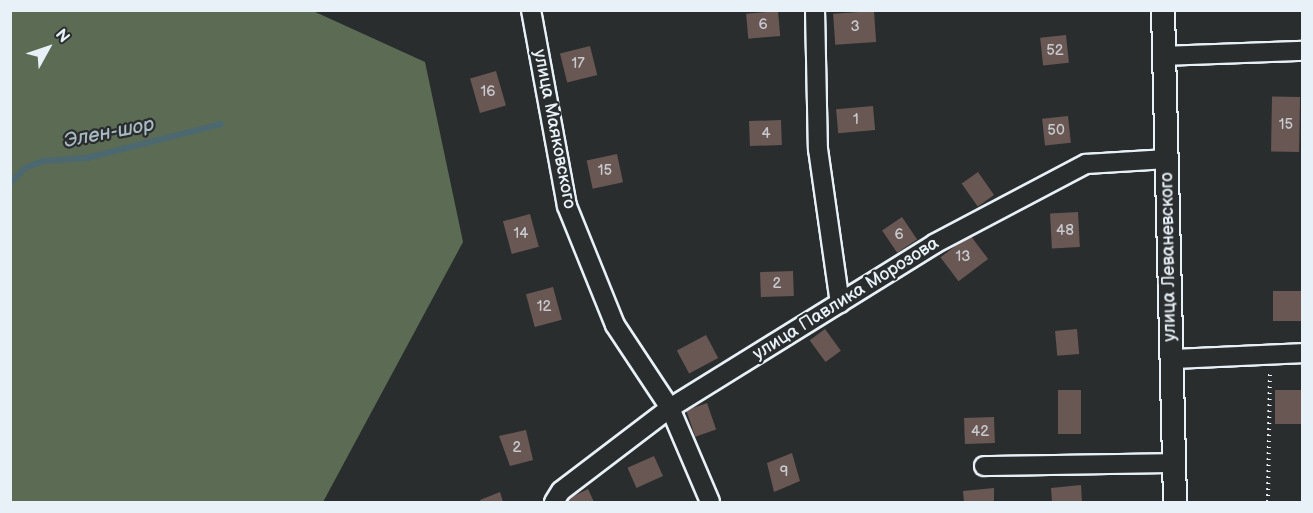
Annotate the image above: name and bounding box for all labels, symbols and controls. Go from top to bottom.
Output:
house number: 6 [758,16,768,34]
north arrow [18,18,78,78]
house number: 3 [850,18,860,36]
text: N [51,25,73,47]
house number: 52 [1046,42,1064,60]
street label: улица Маяковского [528,47,580,211]
house number: 17 [571,55,585,73]
house number: 16 [481,83,495,101]
house number: 1 [853,111,859,129]
water label: Элен-шор [62,112,156,154]
house number: 15 [1279,116,1293,134]
house number: 50 [1047,122,1065,140]
house number: 4 [761,125,771,143]
house number: 15 [598,162,612,180]
street label: улица Леваневского [1157,172,1181,342]
house number: 48 [1056,222,1074,240]
house number: 14 [514,225,528,243]
house number: 6 [894,226,904,244]
street label: улица Павлика Морозова [749,233,943,365]
house number: 13 [955,248,971,266]
house number: 2 [773,275,781,293]
house number: 12 [537,298,551,316]
house number: 42 [971,423,989,441]
house number: 2 [513,439,521,457]
house number: 9 [780,463,788,481]

